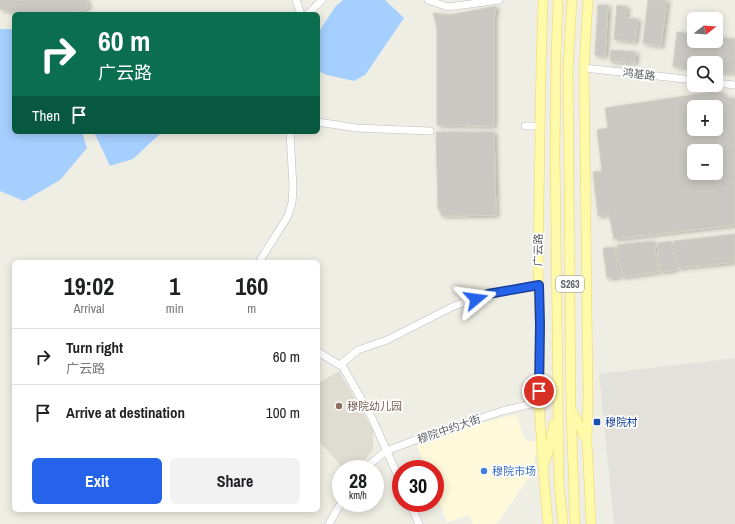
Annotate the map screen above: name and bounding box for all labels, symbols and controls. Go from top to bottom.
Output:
north arrow [687,12,723,48]
map controls [687,12,723,180]
text: 60 m [98,22,150,60]
icon: right [32,28,84,80]
button: search [687,56,723,92]
text: 广云路 [98,60,152,85]
street label: 鸿基路 [622,65,656,83]
button: + [687,100,723,136]
icon: arrive [68,104,90,126]
text: Then [32,105,60,126]
button: − [687,144,723,180]
street label: 广云路 [531,233,545,267]
text: 19:02 [64,270,114,302]
text: 1 [169,270,180,302]
text: 160 [235,270,268,302]
road number: S263 [556,276,584,292]
position arrow [455,278,497,320]
text: Arrival [74,300,104,317]
text: min [166,300,184,317]
text: m [247,300,256,317]
text: Turn right [66,337,123,358]
icon: right [32,346,54,368]
text: 60 m [273,346,300,367]
text: 广云路 [66,360,105,377]
pin [522,374,556,408]
icon: arrive [528,380,550,402]
place label: 穆院幼儿园 [347,399,402,413]
marker: 穆院幼儿园 [334,401,344,411]
icon: arrive [32,402,54,424]
text: Arrive at destination [66,402,185,423]
text: 100 m [266,402,300,423]
street label: 穆院中约大街 [416,412,482,446]
place label: 穆院村 [605,415,638,429]
marker: 穆院村 [592,417,602,427]
button: Exit [32,458,162,504]
button: Share [170,458,300,504]
speed limit sign: 30 [392,460,444,512]
place label: 穆院市场 [492,464,536,478]
marker: 穆院市场 [479,466,489,476]
text: 28 [349,467,367,494]
text: km/h [349,489,367,502]

